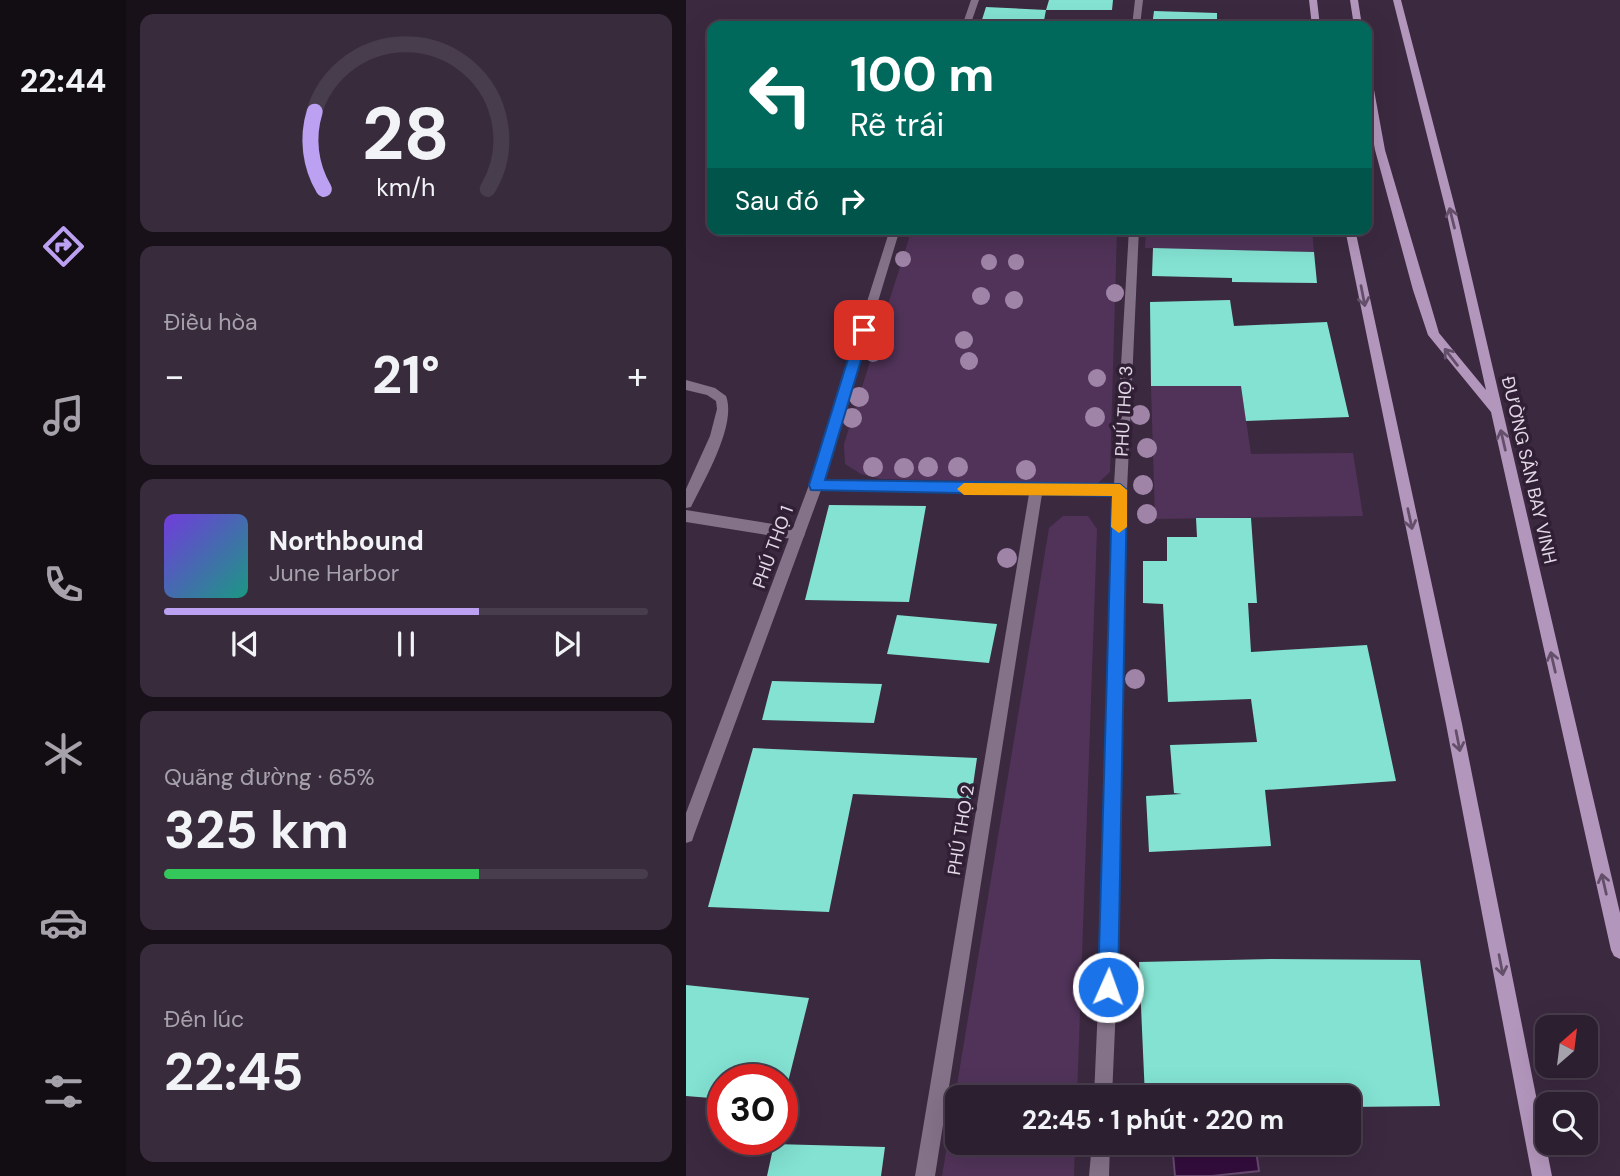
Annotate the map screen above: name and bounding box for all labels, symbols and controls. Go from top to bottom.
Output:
text: 100 m [850,42,994,106]
icon: left [735,49,826,140]
text: 22:44 [20,60,106,102]
text: 28 [362,88,450,183]
text: Rẽ trái [850,104,944,146]
text: km/h [376,171,436,204]
icon: right [833,182,871,220]
text: Sau đó [735,184,819,218]
one-way arrow [1445,208,1458,230]
icon: directions [39,222,88,271]
one-way arrow [1357,284,1370,307]
pin [834,300,894,360]
text: Điều hòa [164,307,258,337]
icon: arrive [845,311,883,349]
text: 21° [372,341,440,409]
one-way arrow [1444,348,1459,367]
text: − [164,351,185,401]
text: + [627,351,648,401]
street label: PHÚ THỌ 3 [1110,365,1138,457]
street label: ĐƯỜNG SÂN BAY VINH [1496,374,1562,566]
icon: music [39,391,88,440]
one-way arrow [1495,429,1509,452]
street label: PHÚ THỌ 1 [747,502,799,592]
one-way arrow [1404,507,1418,530]
text: Northbound [269,524,424,558]
text: June Harbor [269,558,399,588]
icon: phone [39,560,88,609]
icon: previous [226,625,264,663]
icon: pause [387,625,425,663]
icon: next [548,625,586,663]
one-way arrow [1546,651,1559,674]
icon: climate [39,729,88,778]
one-way arrow [1451,729,1465,752]
text: Quãng đường · 65% [164,762,375,792]
street label: PHÚ THỌ 2 [942,783,980,877]
text: 325 km [164,796,349,864]
one-way arrow [1597,873,1610,896]
icon: car [39,898,88,947]
position arrow [1071,950,1145,1024]
one-way arrow [1495,953,1508,976]
text: Đến lúc [164,1004,244,1034]
north arrow [1535,1015,1598,1078]
map controls [1535,1015,1598,1155]
text: 22:45 [164,1038,303,1106]
speed limit sign: 30 [707,1064,798,1155]
icon: filters [39,1067,88,1116]
button: search [1535,1092,1598,1155]
text: 22:45 · 1 phút · 220 m [1022,1103,1284,1137]

